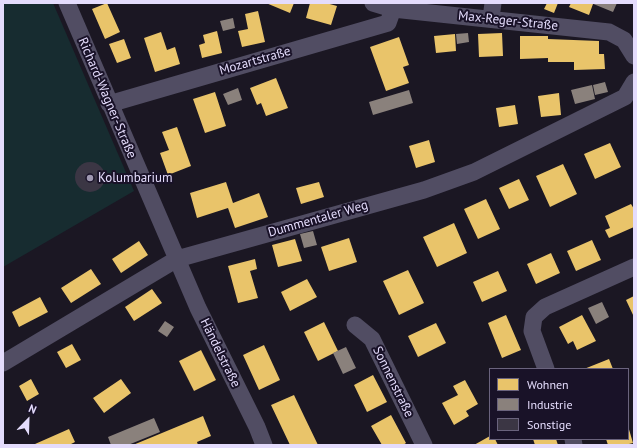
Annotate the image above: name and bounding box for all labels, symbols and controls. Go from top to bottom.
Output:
street label: Max-Reger-Straße [457,8,559,34]
street label: Richard-Wagner-Straße [74,35,140,161]
street label: Mozartstraße [217,43,293,79]
place label: Kolumbarium [98,170,173,186]
marker: Kolumbarium [85,173,95,183]
street label: Dummentaler Weg [266,197,370,241]
street label: Händelstraße [197,316,243,390]
street label: Sonnenstraße [369,344,417,420]
legend [489,368,629,440]
text: Wohnen [527,377,569,392]
text: Industrie [527,397,573,412]
north arrow [8,400,48,440]
text: N [27,401,39,417]
text: Sonstige [527,417,571,432]

